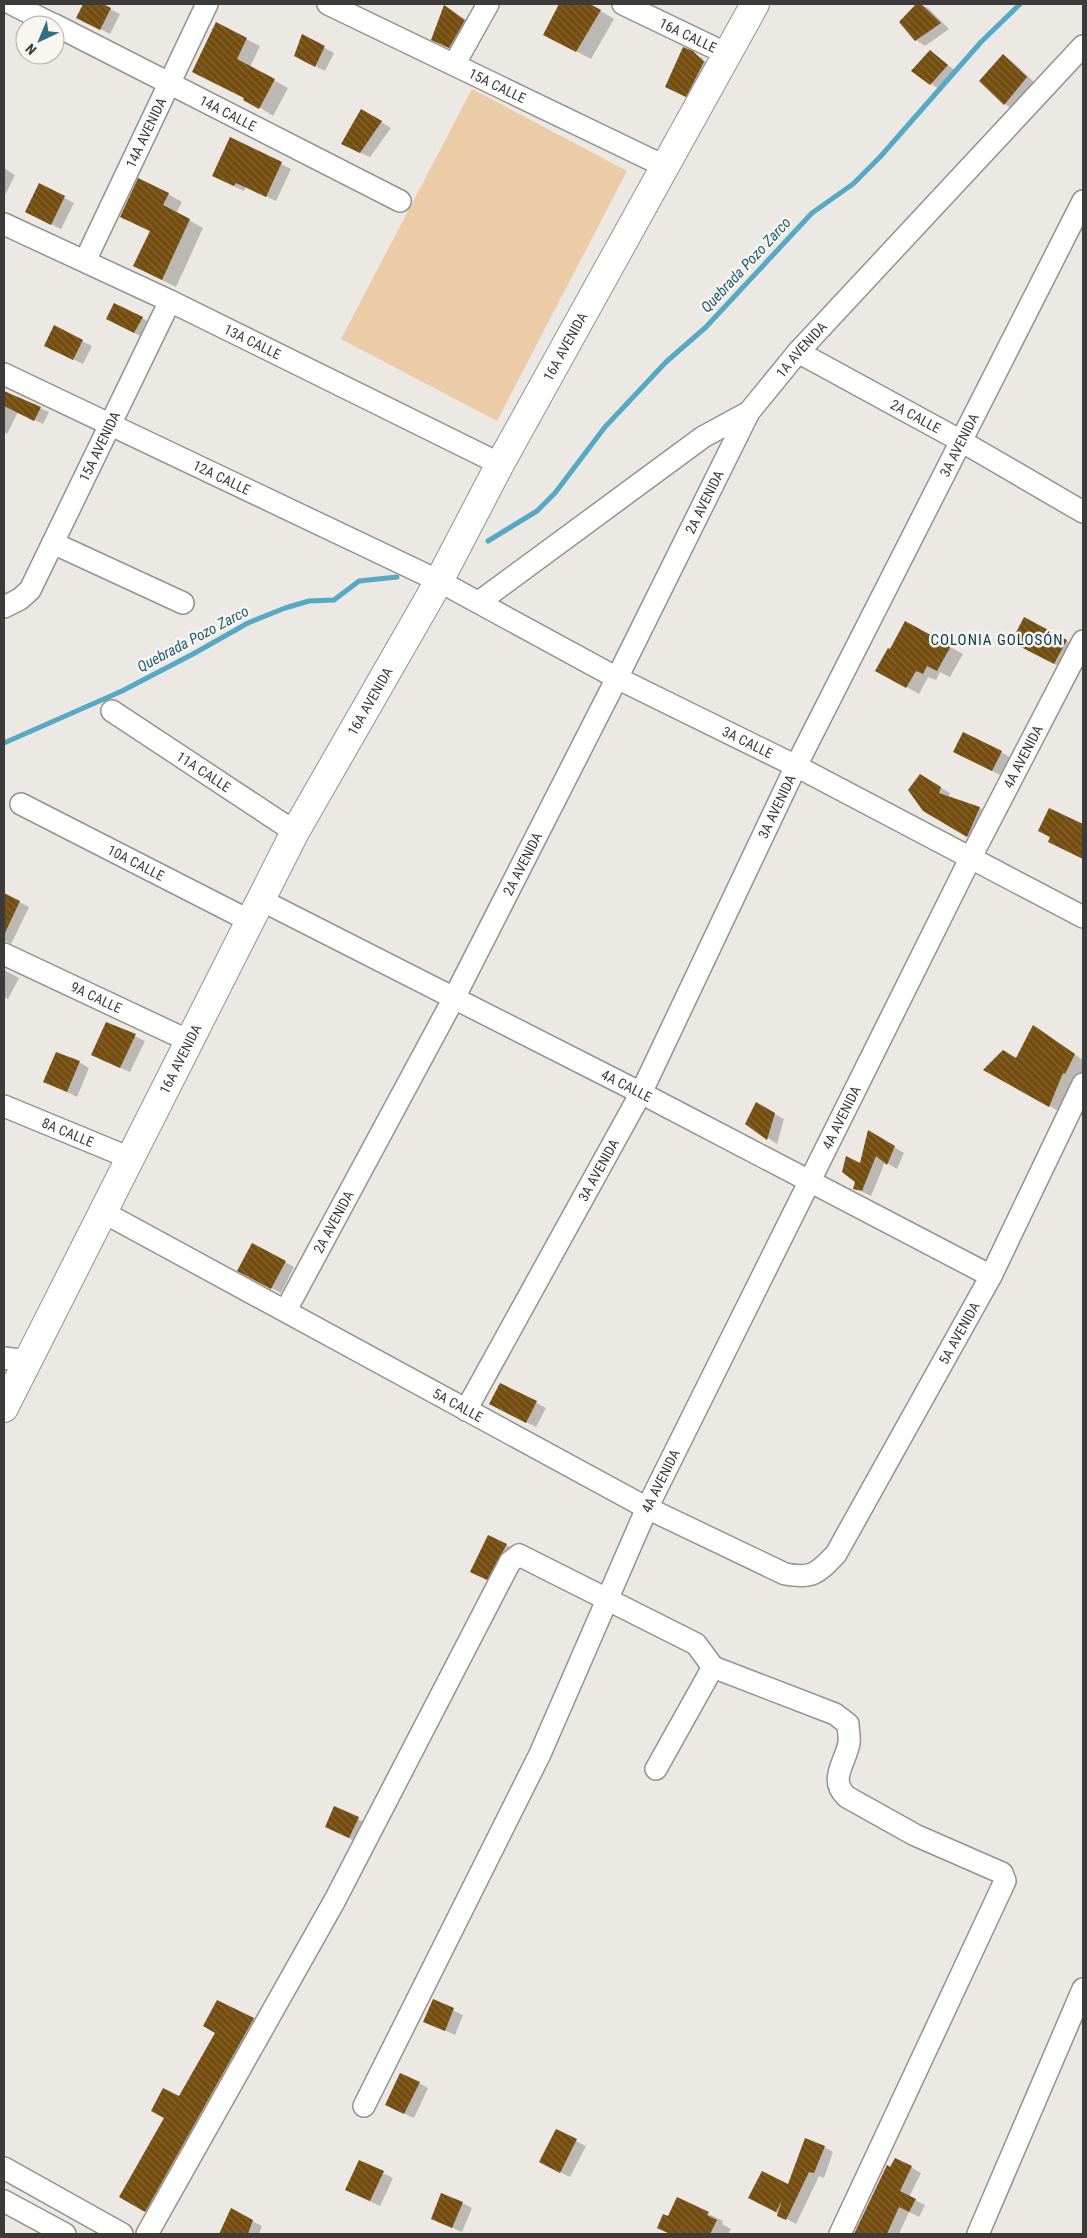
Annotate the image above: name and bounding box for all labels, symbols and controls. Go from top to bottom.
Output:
north arrow [15,15,65,65]
street label: 16A CALLE [657,15,719,56]
text: N [22,41,40,58]
street label: 15A CALLE [466,65,529,106]
street label: 14A CALLE [197,92,259,134]
street label: 14A AVENIDA [122,95,169,170]
water label: Quebrada Pozo Zarco [697,214,795,316]
street label: 16A AVENIDA [540,310,590,383]
street label: 1A AVENIDA [773,319,830,381]
street label: 13A CALLE [221,321,284,363]
street label: 2A CALLE [888,396,943,436]
street label: 15A AVENIDA [76,409,123,484]
street label: 3A AVENIDA [936,411,982,479]
street label: 12A CALLE [190,457,253,498]
street label: 2A AVENIDA [682,468,727,536]
water label: Quebrada Pozo Zarco [134,602,252,676]
district label: COLONIA GOLOSÓN [930,631,1064,649]
street label: 16A AVENIDA [344,665,396,738]
street label: 3A CALLE [720,723,776,761]
street label: 4A AVENIDA [1000,723,1046,791]
street label: 11A CALLE [174,748,234,795]
street label: 3A AVENIDA [755,772,799,841]
street label: 2A AVENIDA [500,830,545,898]
street label: 10A CALLE [105,842,167,884]
street label: 9A CALLE [68,979,124,1016]
street label: 16A AVENIDA [156,1022,204,1096]
street label: 4A CALLE [599,1066,655,1105]
street label: 4A AVENIDA [819,1083,864,1152]
street label: 8A CALLE [40,1115,96,1150]
street label: 3A AVENIDA [575,1136,622,1204]
street label: 2A AVENIDA [310,1188,357,1256]
street label: 5A AVENIDA [935,1299,983,1367]
street label: 5A CALLE [430,1385,486,1425]
street label: 4A AVENIDA [638,1447,683,1515]

